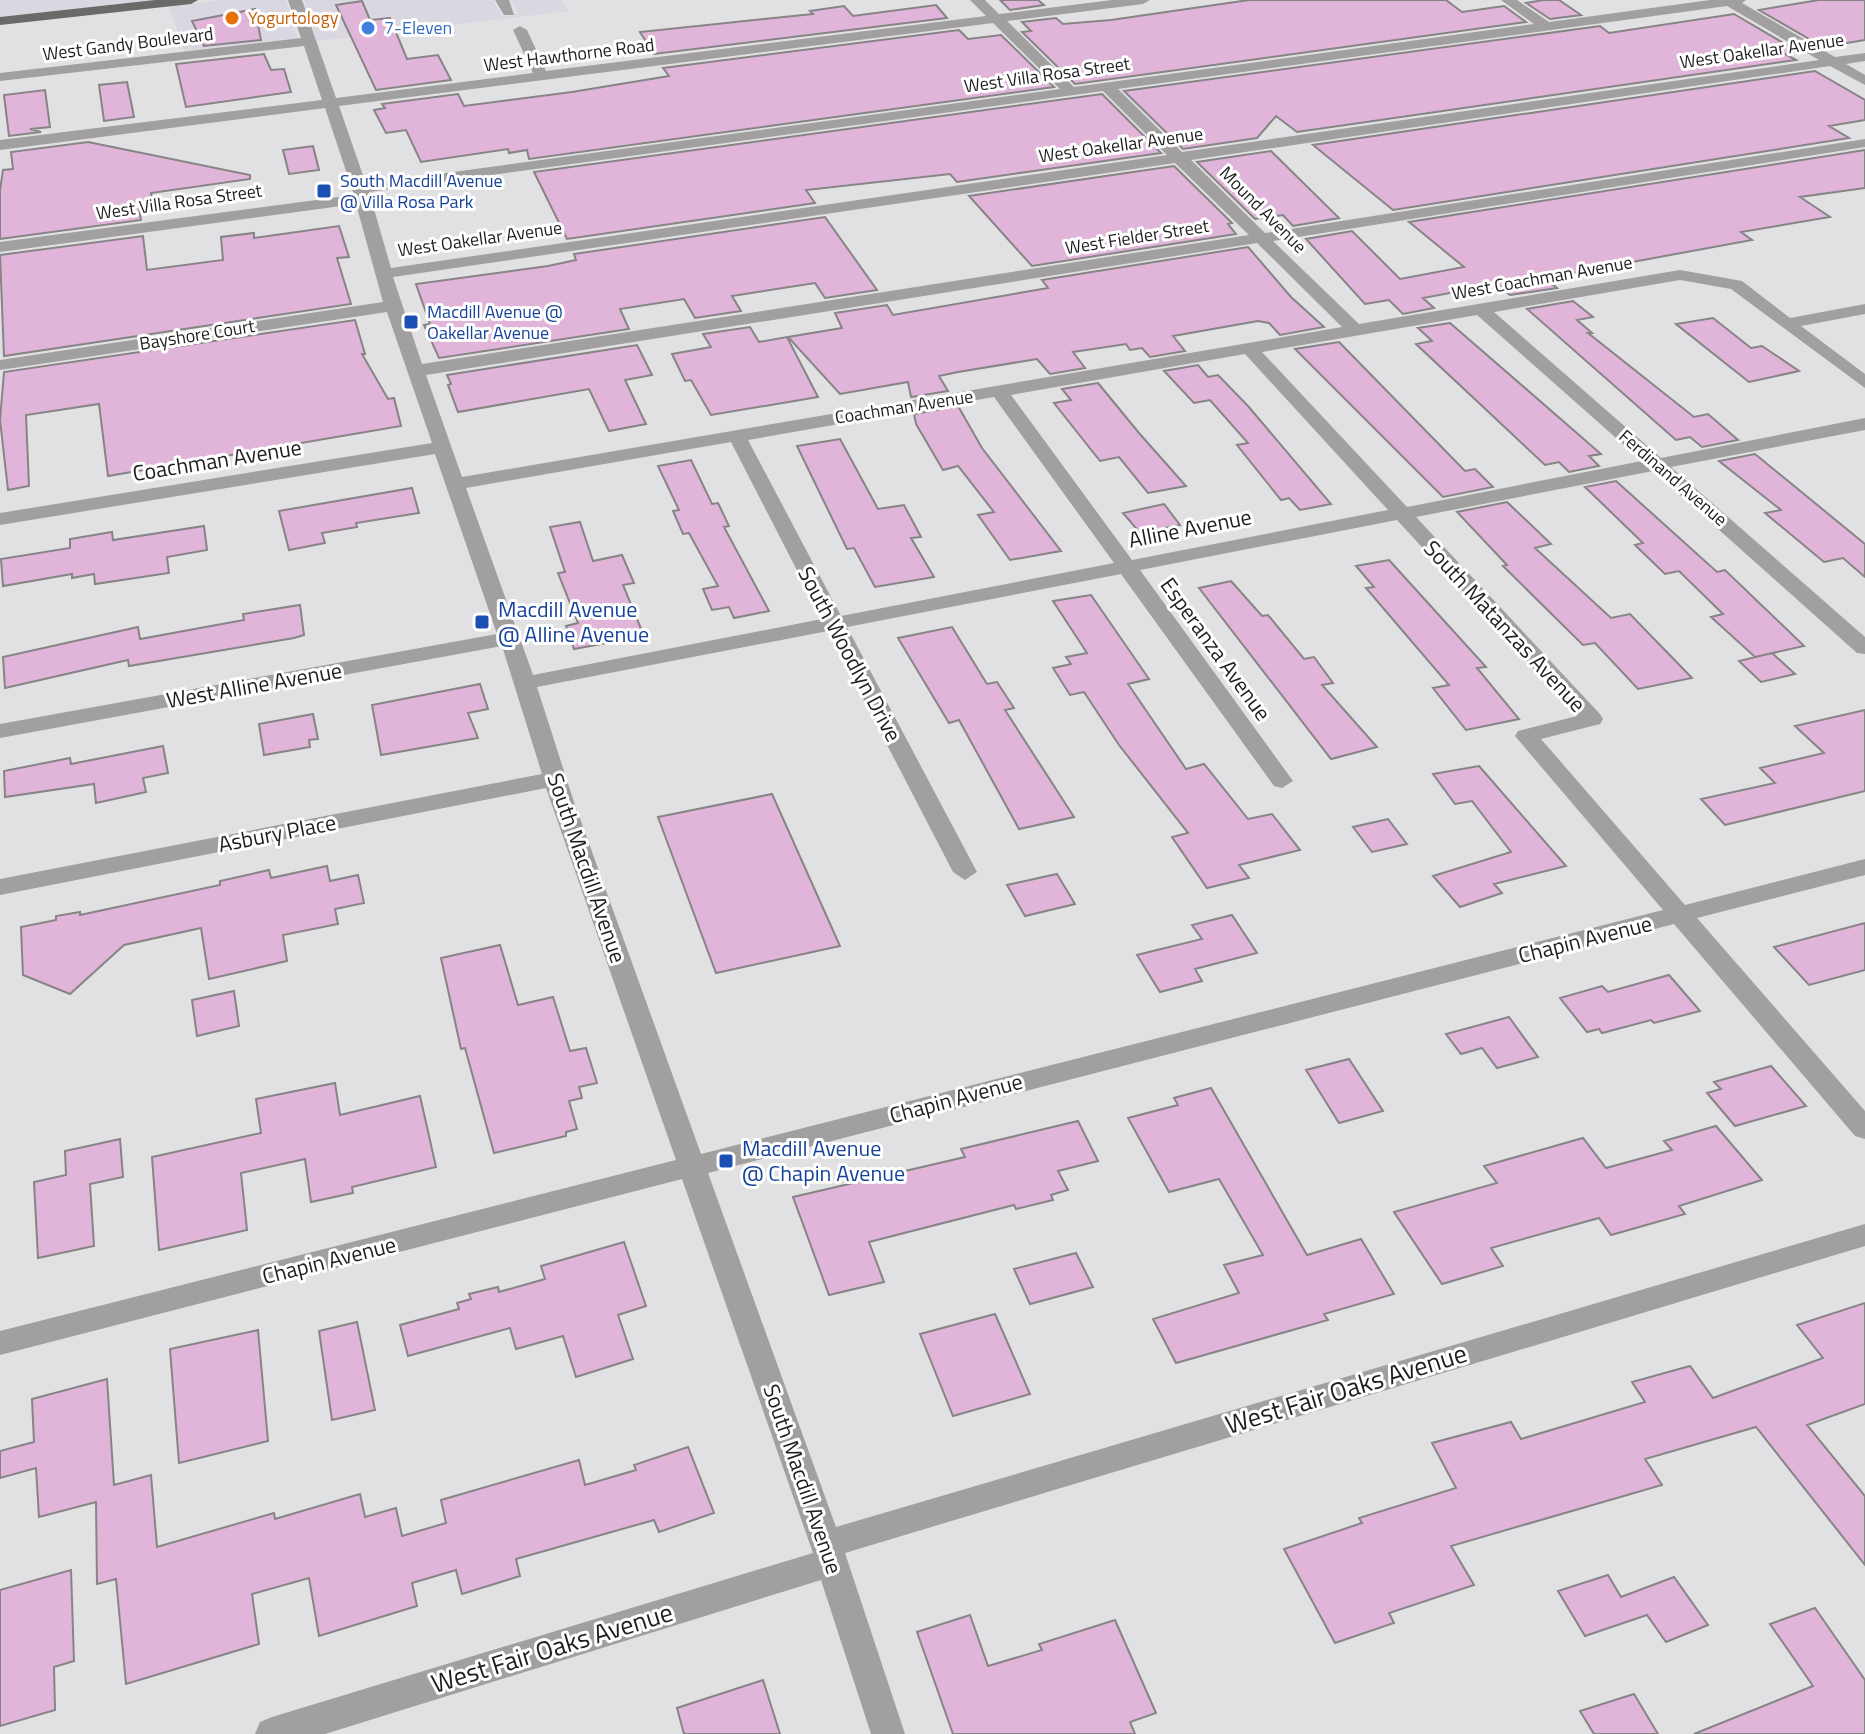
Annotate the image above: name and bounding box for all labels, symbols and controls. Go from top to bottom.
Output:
place label: Yogurtology [248,4,339,31]
marker: Yogurtology [223,9,241,27]
place label: 7-Eleven [384,14,452,41]
marker: 7-Eleven [359,19,377,37]
street label: West Gandy Boulevard [41,20,215,67]
street label: West Oakellar Avenue [1678,26,1846,75]
street label: West Hawthorne Road [482,31,656,78]
street label: West Villa Rosa Street [962,49,1132,100]
street label: West Oakellar Avenue [1037,120,1205,169]
street label: Mound Avenue [1214,160,1313,259]
place label: South Macdill Avenue @ Villa Rosa Park [340,167,503,215]
street label: West Villa Rosa Street [94,176,264,227]
marker: South Macdill Avenue @ Villa Rosa Park [315,182,333,200]
street label: West Fielder Street [1063,212,1211,261]
street label: West Oakellar Avenue [396,214,564,263]
street label: West Coachman Avenue [1449,248,1634,307]
place label: Macdill Avenue @ Oakellar Avenue [427,298,563,346]
street label: Bayshore Court [137,312,257,357]
marker: Macdill Avenue @ Oakellar Avenue [402,313,420,331]
street label: Coachman Avenue [833,382,975,431]
street label: Ferdinand Avenue [1613,423,1733,532]
street label: Coachman Avenue [130,430,304,490]
street label: Alline Avenue [1126,499,1254,557]
street label: South Matanzas Avenue [1416,532,1594,720]
street label: South Woodlyn Drive [789,560,911,748]
street label: Esperanza Avenue [1152,570,1280,728]
place label: Macdill Avenue @ Alline Avenue [498,592,649,651]
marker: Macdill Avenue @ Alline Avenue [473,613,491,631]
street label: West Alline Avenue [164,653,344,717]
street label: South Macdill Avenue [539,768,635,968]
street label: Asbury Place [215,805,339,861]
street label: Chapin Avenue [1515,906,1655,972]
street label: Chapin Avenue [886,1064,1026,1132]
place label: Macdill Avenue @ Chapin Avenue [742,1131,905,1190]
marker: Macdill Avenue @ Chapin Avenue [717,1152,735,1170]
street label: Chapin Avenue [259,1227,399,1293]
street label: West Fair Oaks Avenue [1220,1333,1471,1444]
street label: South Macdill Avenue [755,1379,851,1579]
street label: West Fair Oaks Avenue [426,1592,677,1703]

